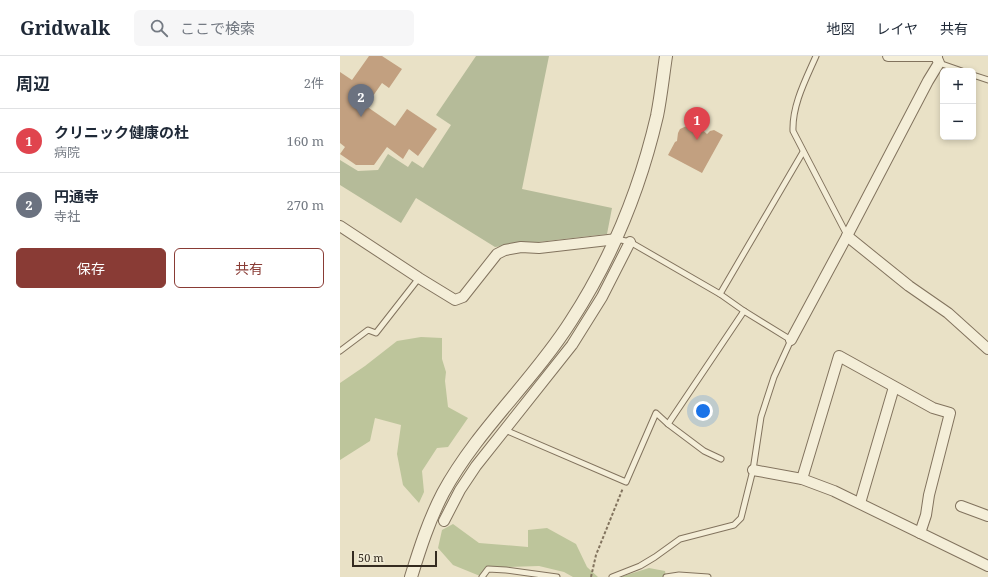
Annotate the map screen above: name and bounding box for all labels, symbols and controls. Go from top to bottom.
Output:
search box [134,10,414,46]
text: Gridwalk [20,15,110,41]
icon: search [148,17,170,39]
text: ここで検索 [180,18,255,38]
text: 地図 [826,19,854,38]
text: レイヤ [876,19,918,38]
text: 共有 [940,19,968,38]
map controls [940,68,976,140]
button: + [940,68,976,104]
text: 周辺 [16,72,50,95]
text: 2件 [304,74,324,92]
pin: 2 [348,84,374,117]
button: − [940,104,976,140]
pin: 1 [684,107,710,140]
text: クリニック健康の杜 [54,122,189,142]
text: 1 [25,132,33,150]
text: 160 m [287,132,324,150]
text: 病院 [54,143,80,161]
text: 円通寺 [54,186,99,206]
text: 2 [25,196,33,214]
text: 270 m [287,196,324,214]
text: 寺社 [54,207,80,225]
button: 保存 [16,248,166,288]
button: 共有 [174,248,324,288]
your location [693,401,713,421]
scale bar [352,549,437,568]
text: 50 m [358,550,384,565]

